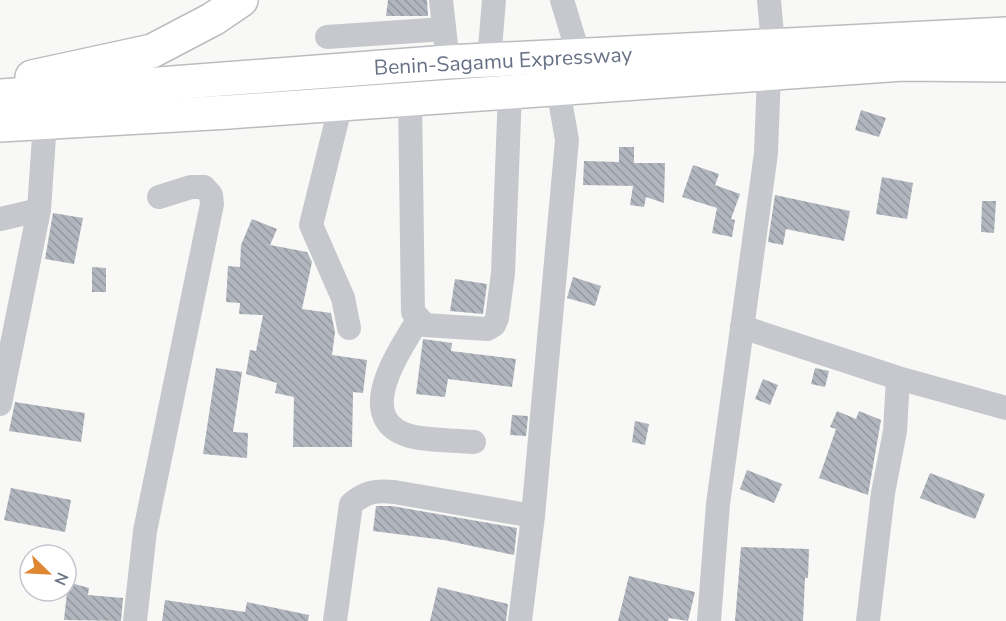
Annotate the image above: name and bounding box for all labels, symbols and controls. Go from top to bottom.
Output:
street label: Benin-Sagamu Expressway [373,40,633,82]
north arrow [18,543,78,603]
text: N [48,569,73,589]

